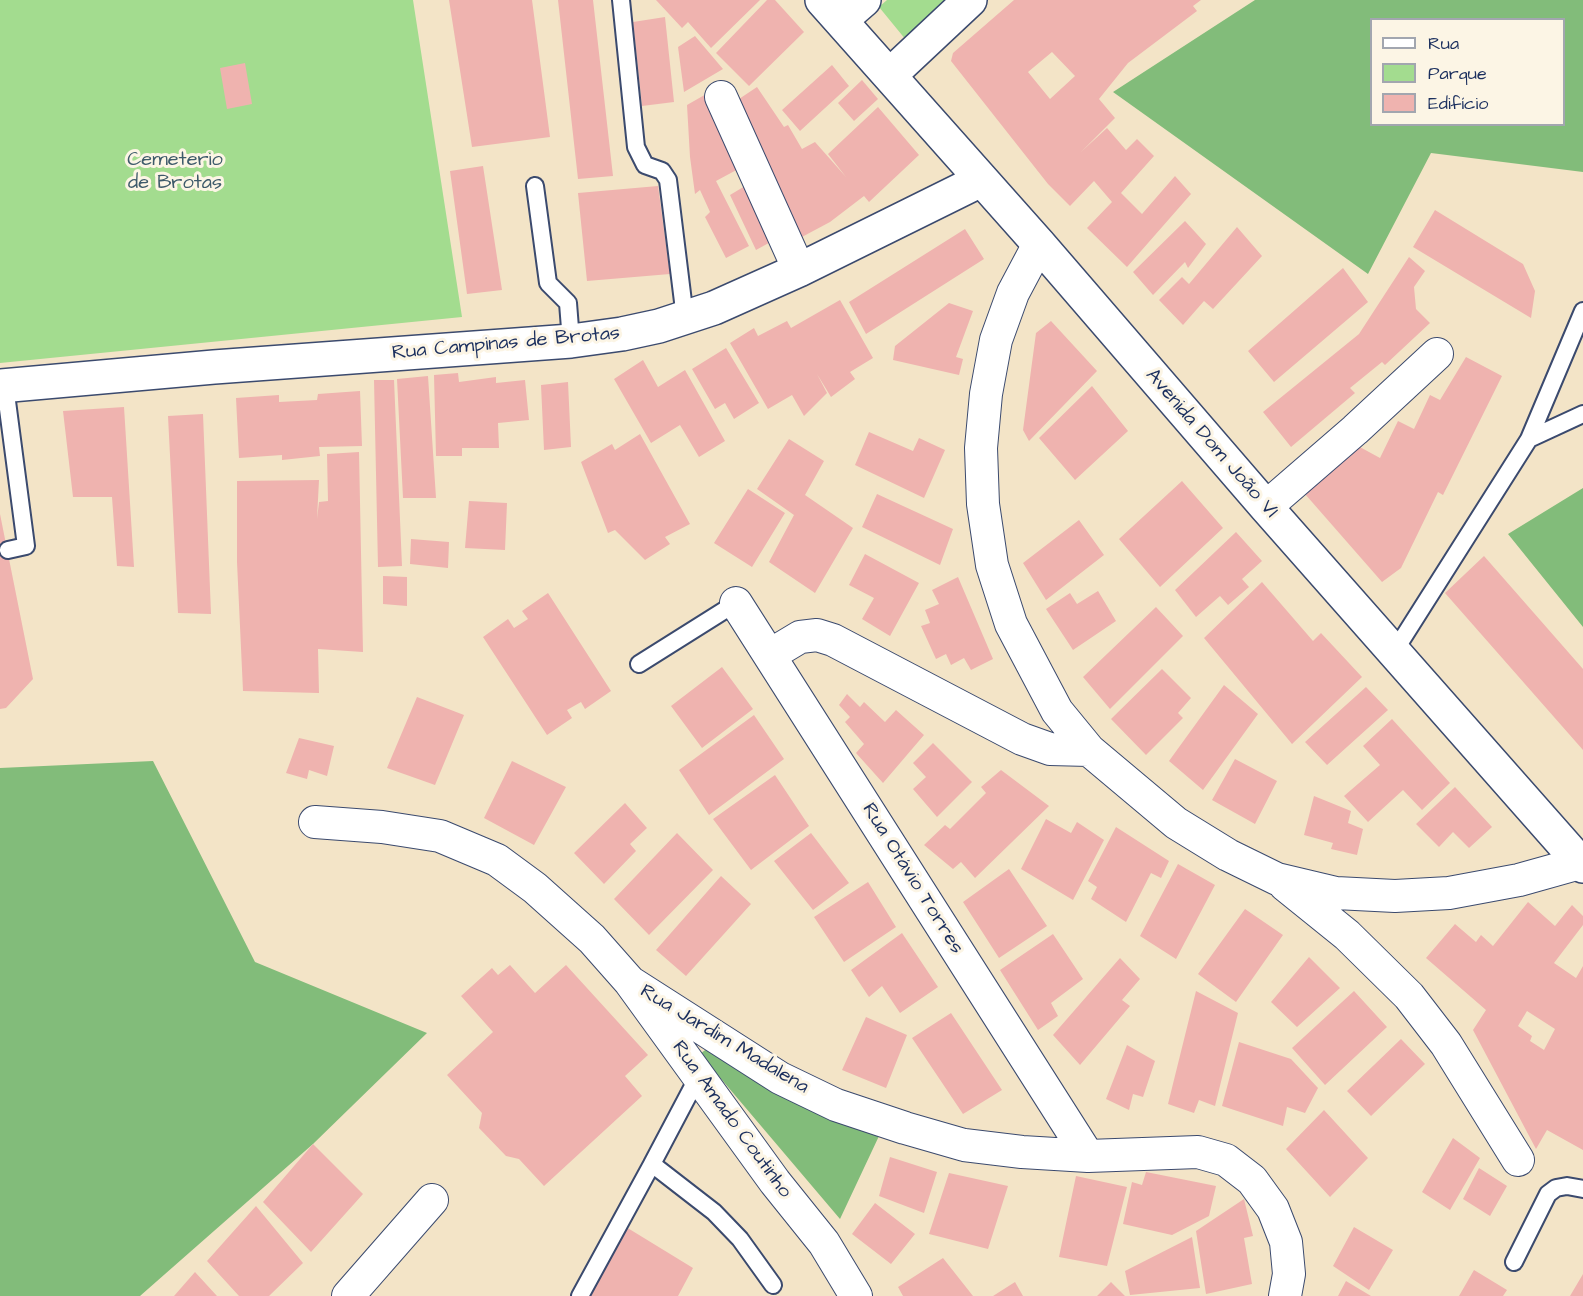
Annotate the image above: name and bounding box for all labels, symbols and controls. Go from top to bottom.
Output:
legend [1370,18,1565,126]
text: Rua [1428,31,1459,56]
text: Parque [1428,61,1487,86]
text: Edifício [1428,91,1488,116]
park label: Cemeterio de Brotas [127,149,223,196]
street label: Rua Campinas de Brotas [391,322,621,366]
street label: Avenida Dom João VI [1140,364,1282,524]
street label: Rua Otávio Torres [856,799,968,959]
street label: Rua Jardim Madalena [635,980,813,1100]
street label: Rua Amado Coutinho [666,1037,796,1203]

